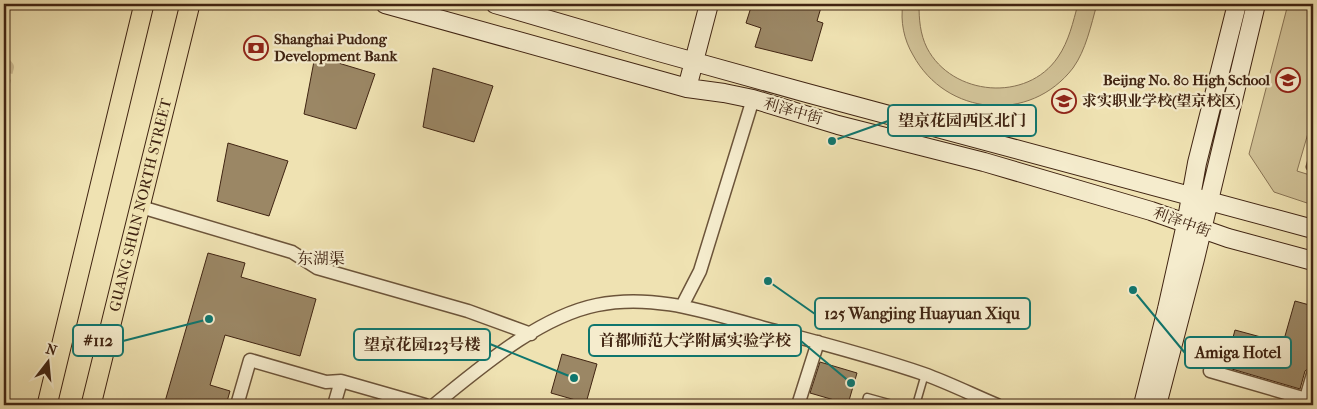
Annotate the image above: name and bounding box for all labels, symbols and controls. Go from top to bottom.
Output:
place label: Shanghai Pudong Development Bank [274,30,398,65]
bank icon: Shanghai Pudong Development Bank [243,35,269,61]
school or university icon: Beijng No. 80 High School [1275,67,1301,93]
place label: Beijng No. 80 High School [1103,71,1271,89]
school or university icon: 求实职业学校(望京校区) [1051,88,1077,114]
place label: 求实职业学校(望京校区) [1082,92,1240,110]
street label: 利泽中街 [762,94,824,128]
street label: GUANG SHUN NORTH STREET [105,96,176,313]
callout: 望京花园西区北门 [888,105,1036,136]
text: 望京花园西区北门 [898,111,1026,130]
street label: 利泽中街 [1151,203,1213,241]
district label: 东湖渠 [297,249,345,268]
callout: 125 Wangjing Huayuan Xiqu [815,298,1030,329]
text: 125 Wangjing Huayuan Xiqu [824,304,1021,324]
callout: #112 [73,325,123,356]
callout: 首都师范大学附属实验学校 [589,325,801,356]
callout: 望京花园123号楼 [354,329,490,360]
text: #112 [83,331,113,350]
text: 首都师范大学附属实验学校 [599,331,791,350]
text: 望京花园123号楼 [364,335,480,355]
north arrow [22,336,72,386]
callout: Amiga Hotel [1185,337,1291,368]
text: N [44,340,59,360]
text: Amiga Hotel [1194,343,1282,363]

